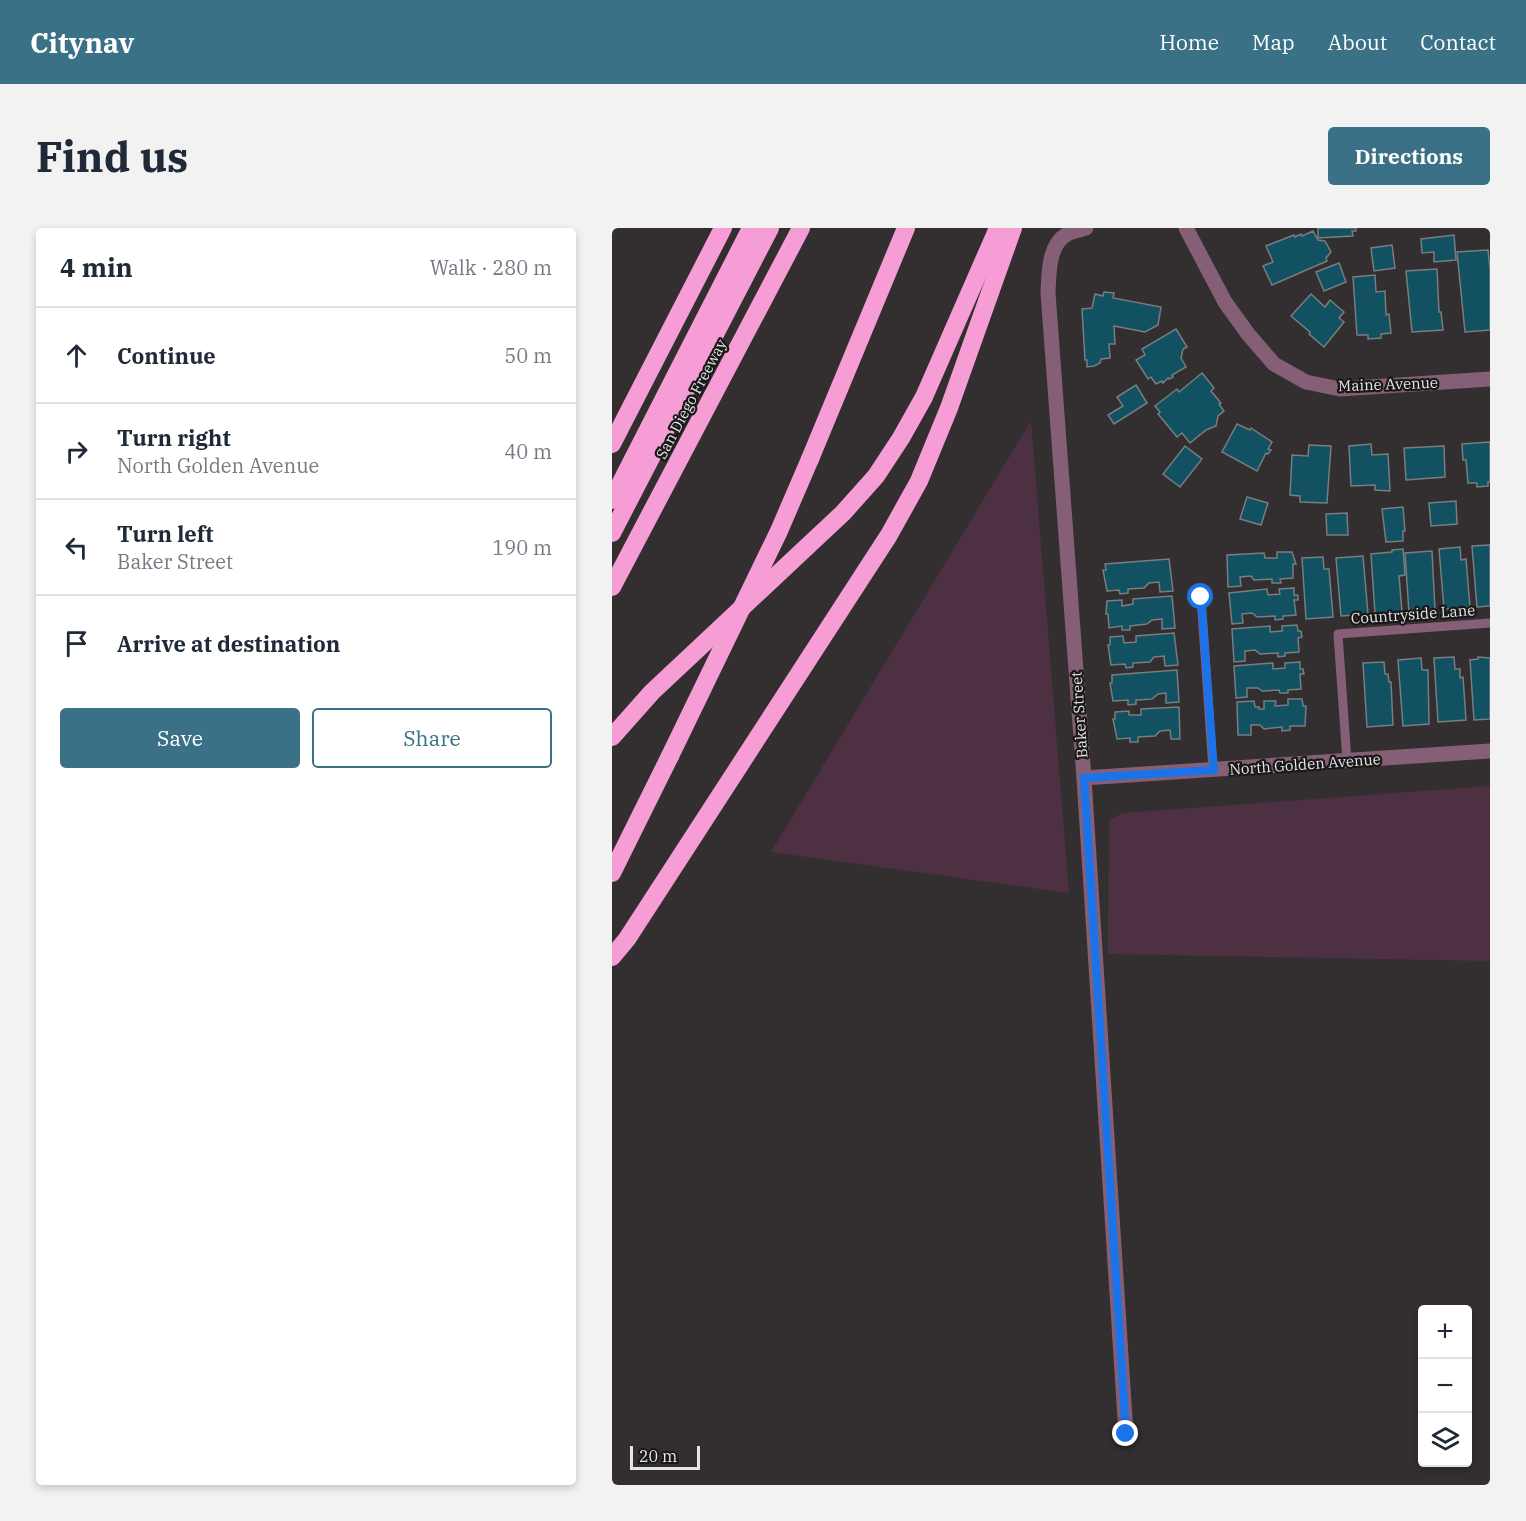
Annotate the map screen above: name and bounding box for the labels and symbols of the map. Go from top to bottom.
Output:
street label: San Diego Freeway [651,336,731,462]
street label: Maine Avenue [1338,373,1438,395]
route start [1187,583,1213,609]
street label: Countryside Lane [1350,600,1476,628]
street label: Baker Street [1066,671,1092,759]
street label: North Golden Avenue [1229,749,1381,779]
route end [1112,1420,1138,1446]
scale bar [630,1443,700,1470]

